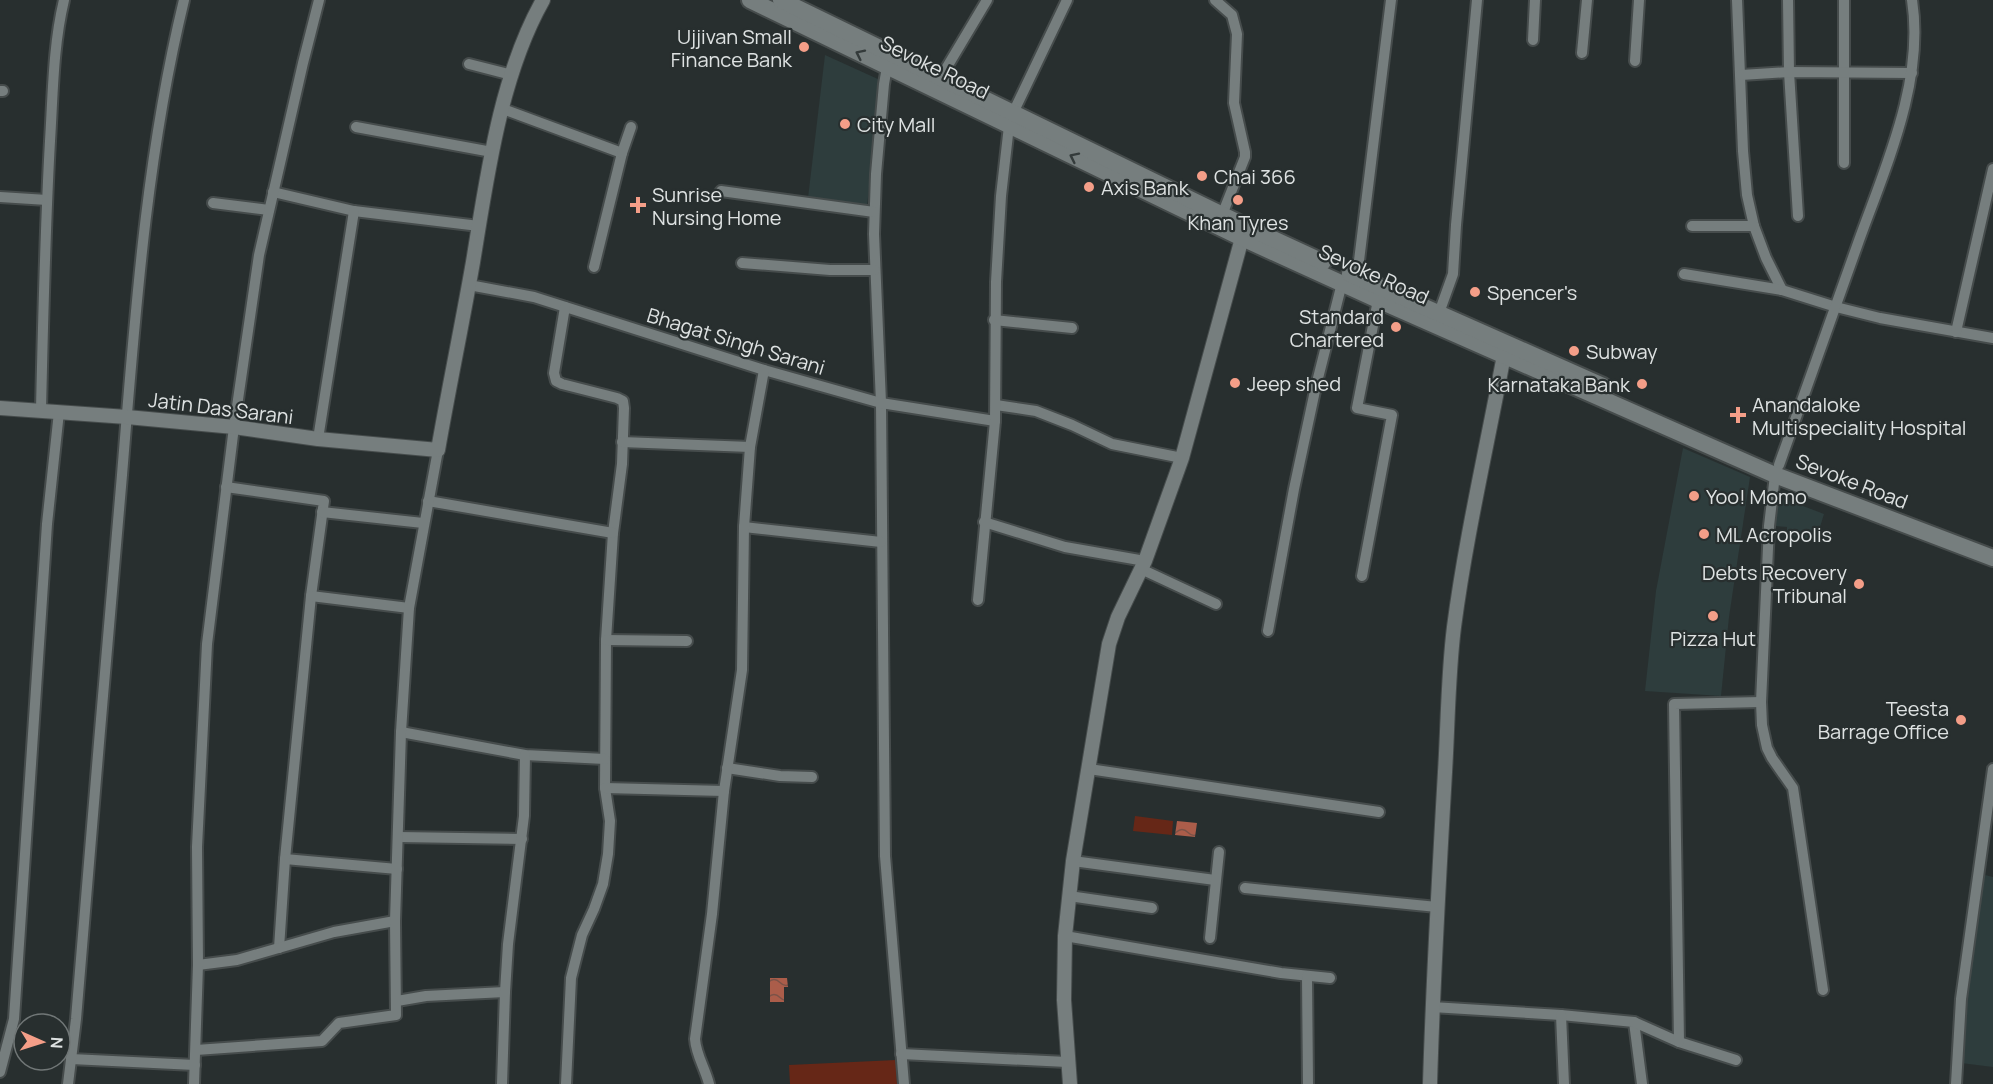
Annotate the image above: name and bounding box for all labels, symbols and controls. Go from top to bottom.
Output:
place label: Ujjivan Small Finance Bank [671,23,793,73]
street label: Sevoke Road [876,29,994,105]
marker: Ujjivan Small Finance Bank [797,40,811,54]
one-way arrow [856,49,867,61]
place label: City Mall [857,111,936,138]
marker: City Mall [838,117,852,131]
one-way arrow [1069,153,1080,164]
place label: Chai 366 [1214,163,1296,190]
marker: Chai 366 [1195,169,1209,183]
place label: Axis Bank [1101,174,1190,201]
marker: Axis Bank [1082,180,1096,194]
place label: Sunrise Nursing Home [652,181,781,231]
marker: Khan Tyres [1231,193,1245,207]
marker: Sunrise Nursing Home [629,196,647,214]
place label: Khan Tyres [1187,209,1289,236]
street label: Sevoke Road [1315,238,1433,310]
place label: Spencer's [1487,279,1577,306]
marker: Spencer's [1468,285,1482,299]
street label: Bhagat Singh Sarani [644,301,828,381]
place label: Standard Chartered [1290,303,1384,353]
marker: Standard Chartered [1389,320,1403,334]
place label: Subway [1586,338,1658,365]
marker: Subway [1567,344,1581,358]
place label: Jeep shed [1247,370,1341,397]
place label: Karnataka Bank [1488,371,1631,398]
marker: Jeep shed [1228,376,1242,390]
marker: Karnataka Bank [1635,377,1649,391]
street label: Jatin Das Sarani [147,386,295,430]
place label: Anandaloke Multispeciality Hospital [1752,391,1966,441]
marker: Anandaloke Multispeciality Hospital [1729,406,1747,424]
street label: Sevoke Road [1792,447,1912,515]
place label: Yoo! Momo [1706,483,1807,510]
marker: Yoo! Momo [1687,489,1701,503]
place label: ML Acropolis [1716,521,1832,548]
marker: ML Acropolis [1697,527,1711,541]
place label: Debts Recovery Tribunal [1702,559,1847,609]
marker: Debts Recovery Tribunal [1852,577,1866,591]
marker: Pizza Hut [1706,609,1720,623]
place label: Pizza Hut [1670,625,1756,652]
place label: Teesta Barrage Office [1818,695,1949,745]
marker: Teesta Barrage Office [1954,713,1968,727]
north arrow [12,1012,72,1072]
text: N [46,1036,68,1049]

